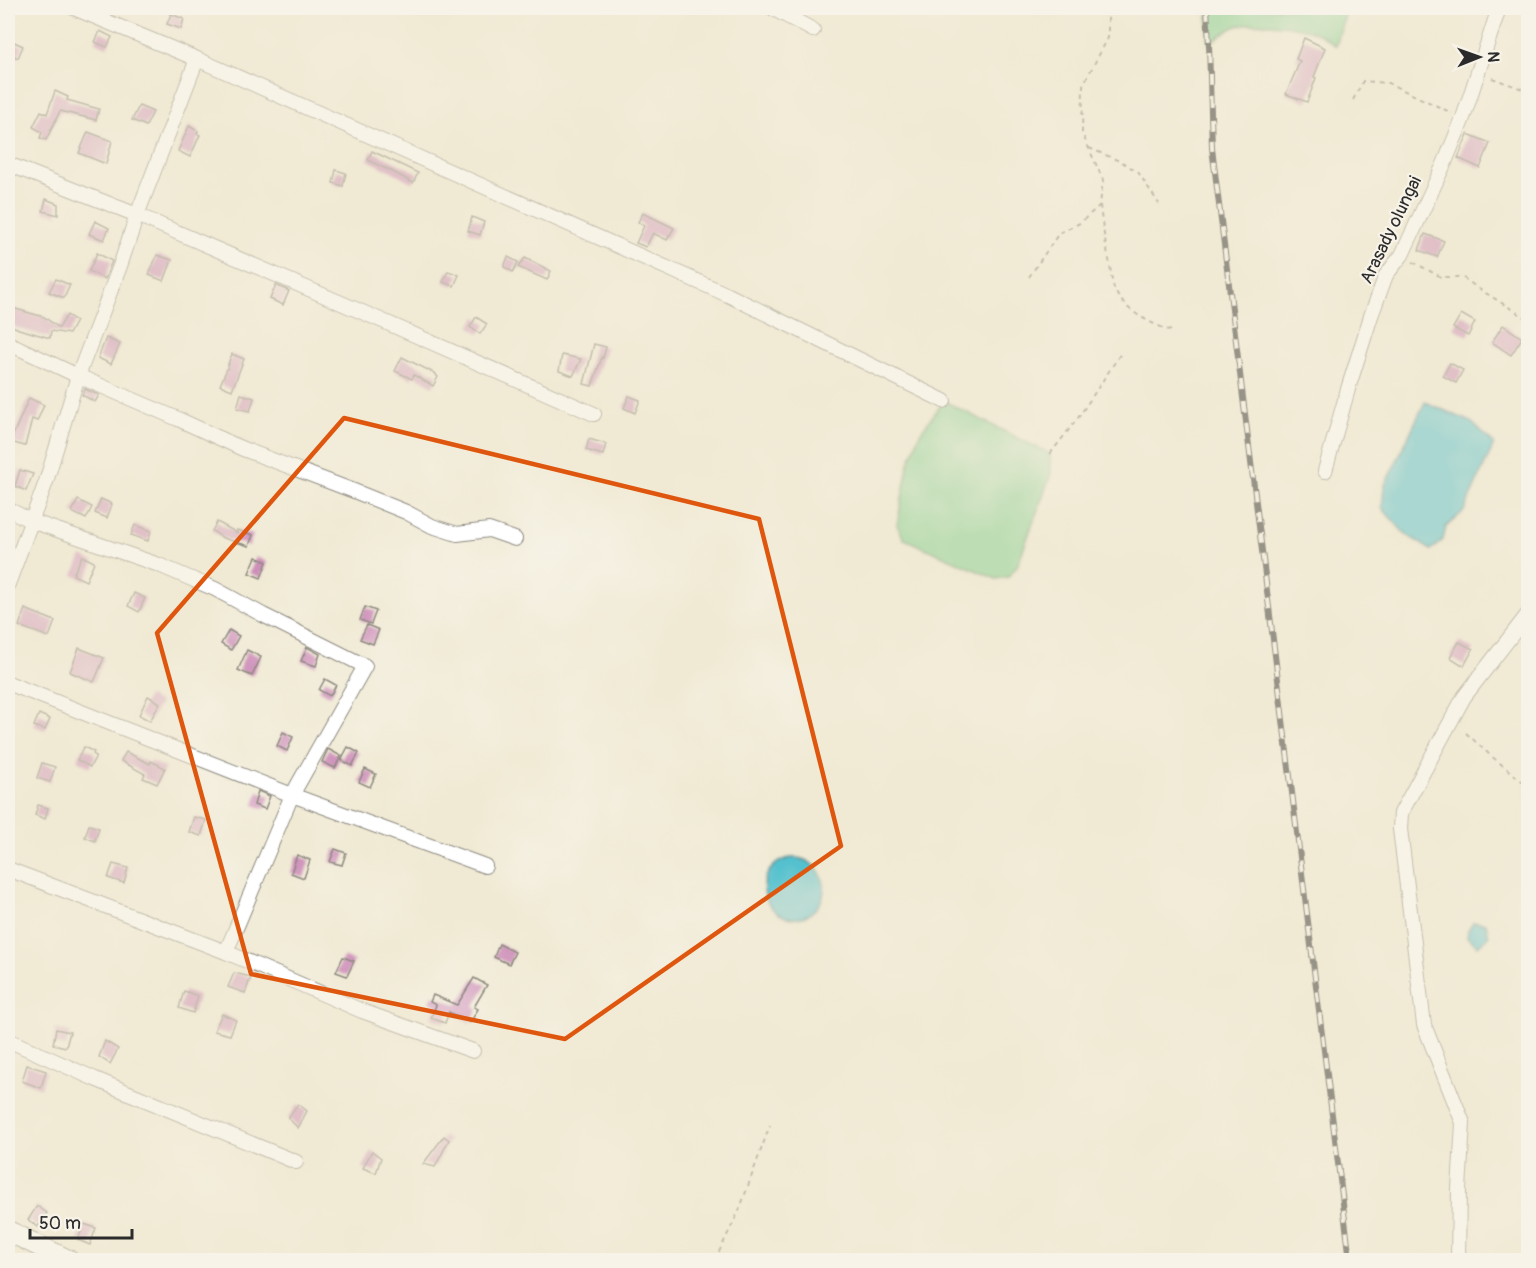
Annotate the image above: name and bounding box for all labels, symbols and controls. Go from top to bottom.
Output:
north arrow [1449,27,1509,87]
text: N [1483,51,1503,63]
street label: Arasady olungai [1355,172,1427,288]
scale bar [30,1202,132,1240]
text: 50 m [39,1212,81,1235]

